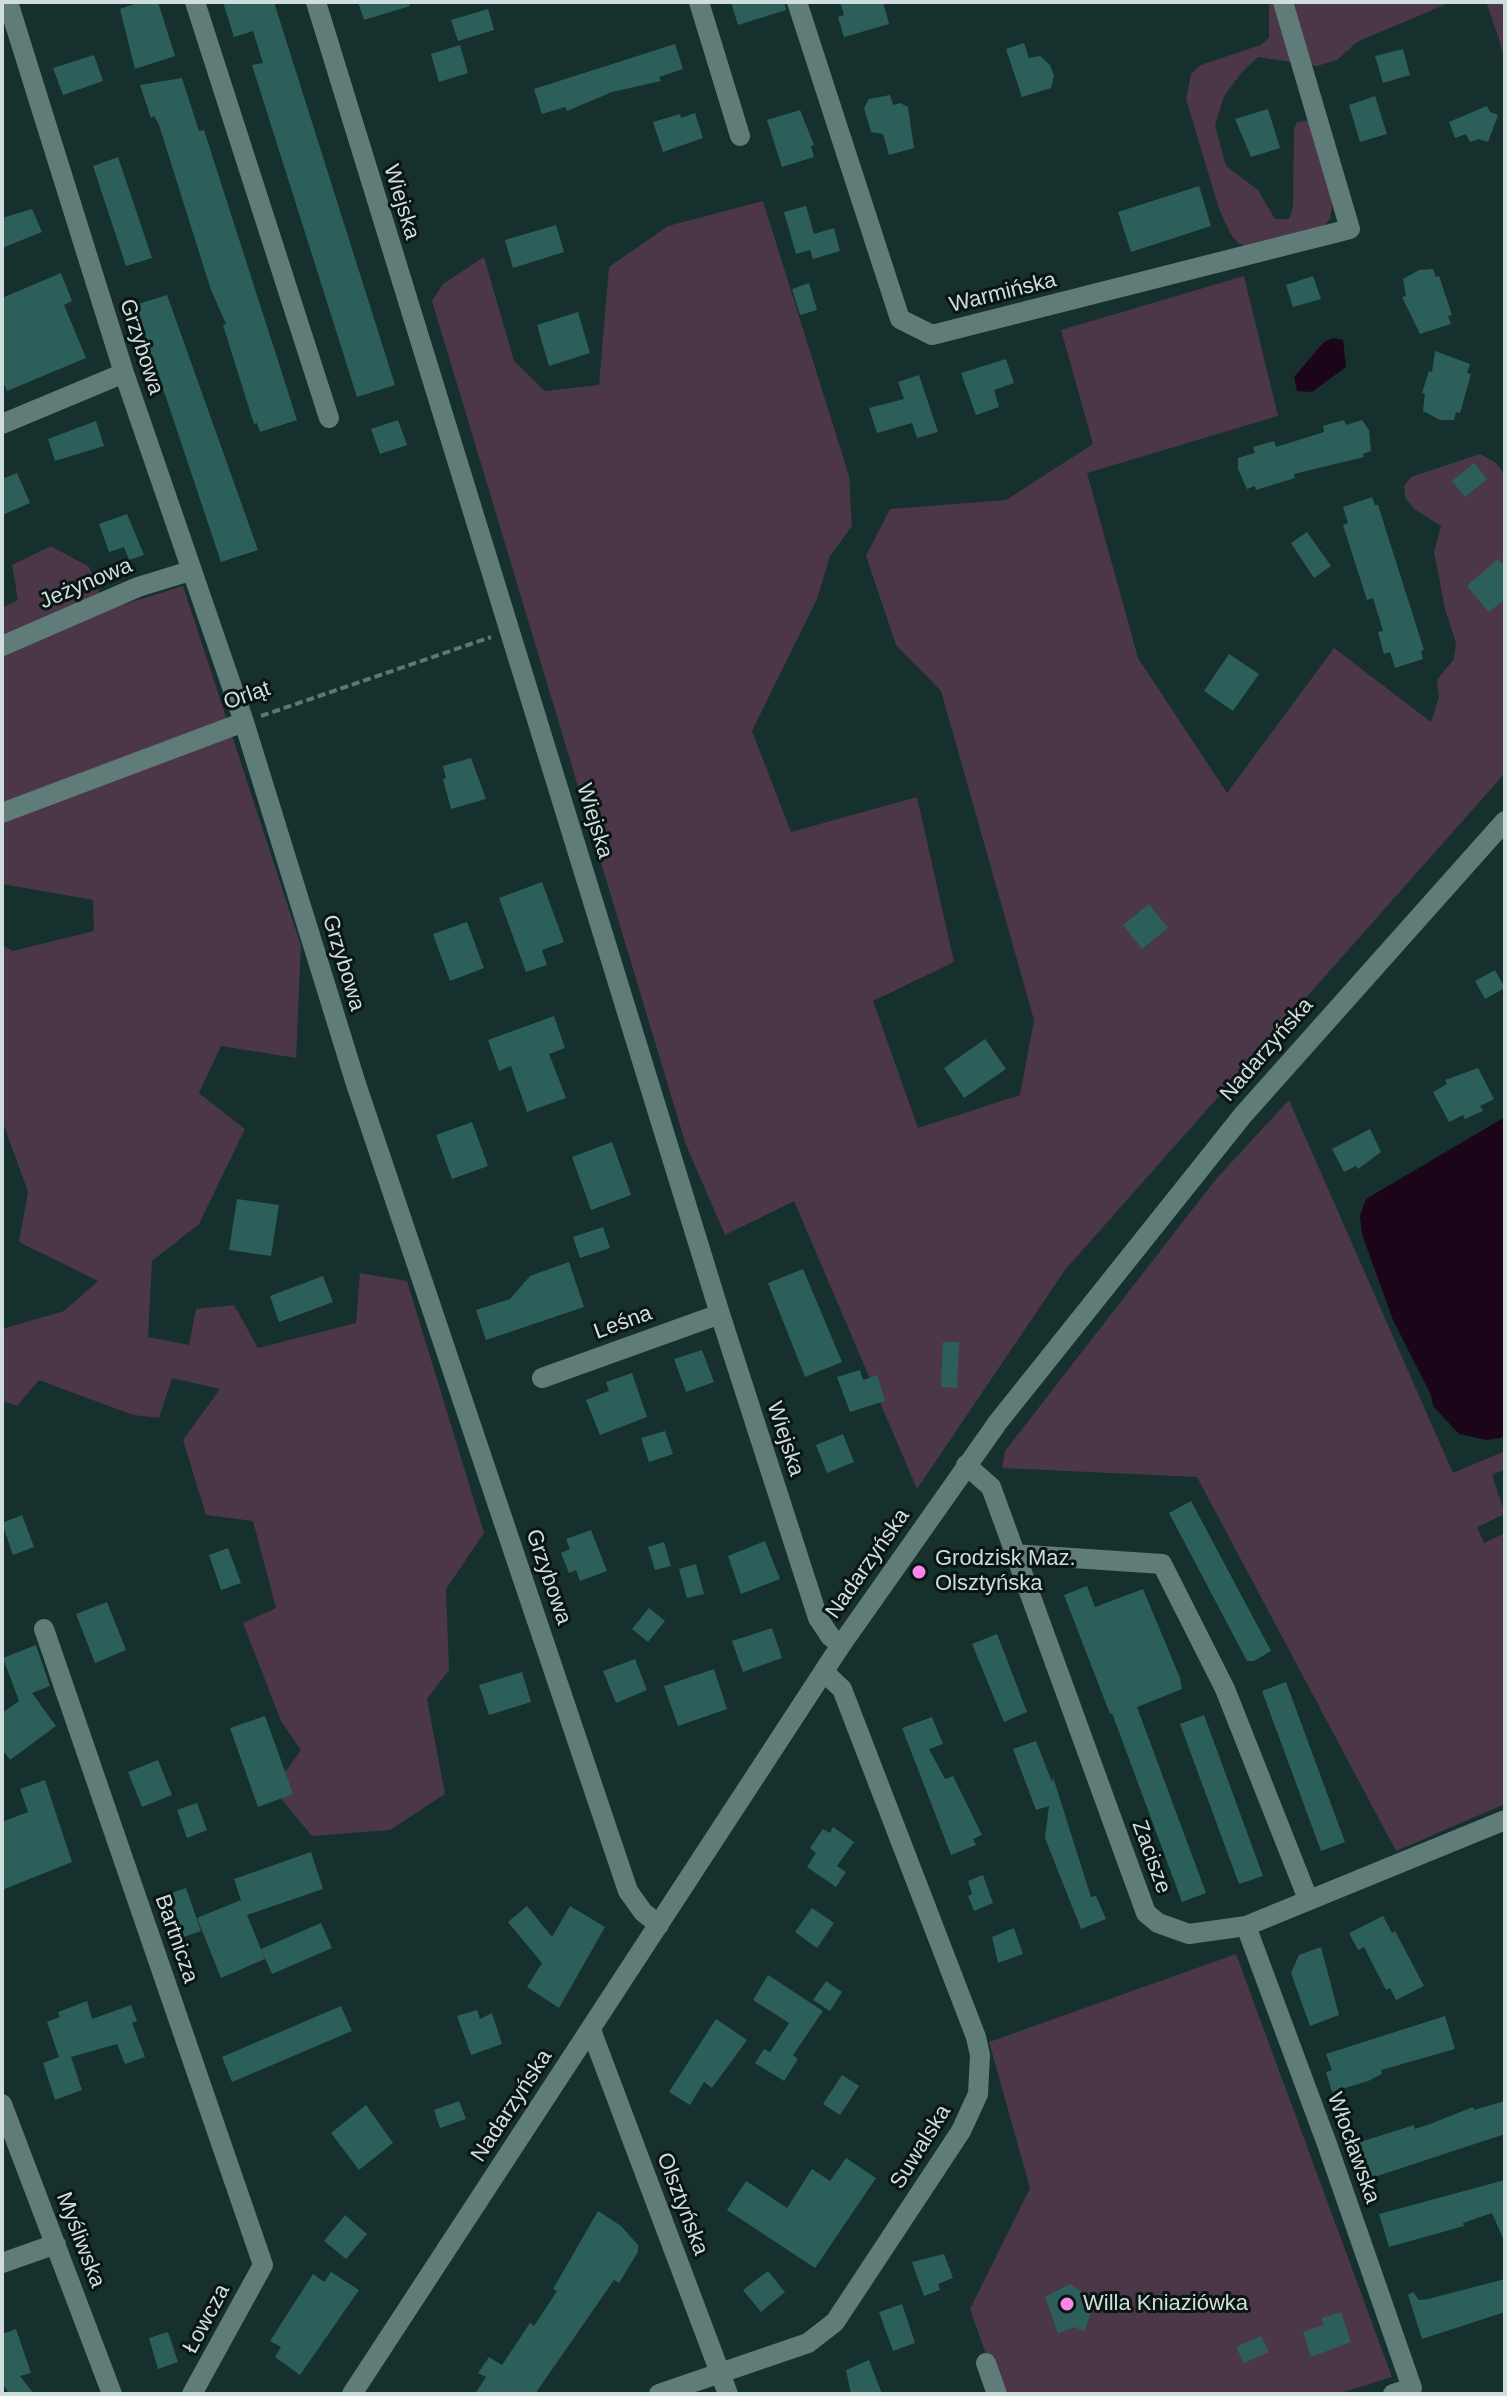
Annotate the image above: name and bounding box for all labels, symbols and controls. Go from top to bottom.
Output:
street label: Wiejska [377,161,425,243]
street label: Warmińska [947,267,1059,319]
street label: Grzybowa [113,296,169,398]
street label: Jeżynowa [36,553,136,615]
street label: Orląt [220,676,274,716]
street label: Wiejska [570,780,618,862]
street label: Grzybowa [316,912,370,1014]
street label: Nadarzyńska [1215,993,1319,1107]
street label: Leśna [590,1300,656,1346]
street label: Wiejska [761,1398,809,1480]
street label: Nadarzyńska [820,1504,916,1624]
street label: Grzybowa [519,1526,577,1628]
place label: Grodzisk Maz. Olsztyńska [935,1546,1076,1598]
marker: Grodzisk Maz. Olsztyńska [910,1563,928,1581]
street label: Zacisze [1126,1817,1176,1897]
street label: Bartnicza [149,1891,203,1987]
street label: Nadarzyńska [466,2045,558,2167]
street label: Włocławska [1321,2089,1385,2207]
street label: Suwalska [885,2100,957,2194]
street label: Olsztyńska [650,2149,714,2259]
street label: Myśliwska [50,2188,110,2292]
street label: Łowcza [178,2280,236,2358]
place label: Willa Kniaziówka [1083,2291,1248,2317]
marker: Willa Kniaziówka [1058,2295,1076,2313]

